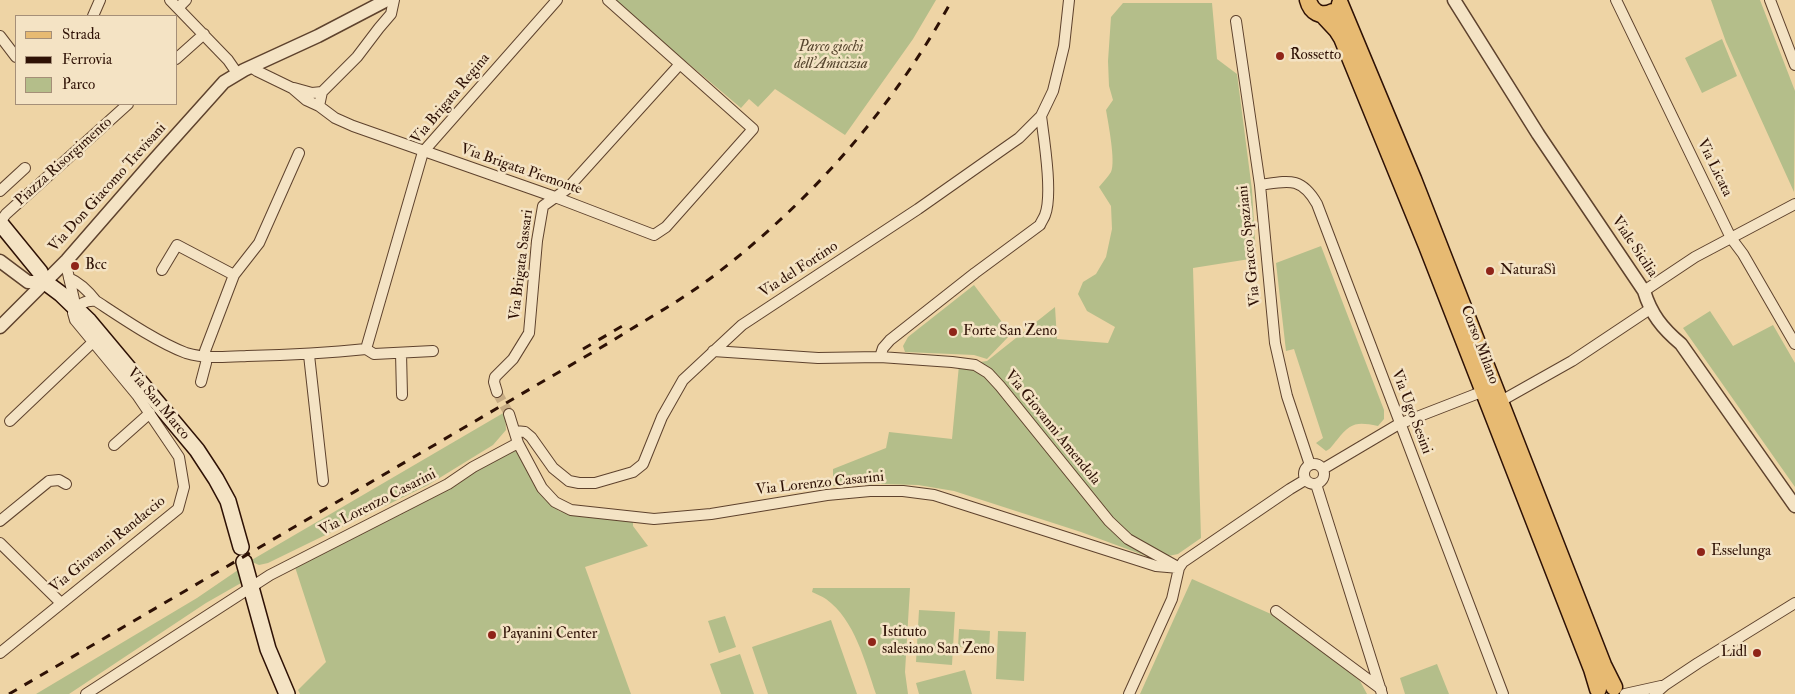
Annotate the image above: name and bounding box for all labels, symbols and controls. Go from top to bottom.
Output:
legend [15,15,178,105]
text: Strada [62,25,101,44]
park label: Parco giochi dell'Amicizia [794,39,868,74]
place label: Rossetto [1290,47,1341,65]
text: Ferrovia [62,50,112,69]
street label: Via Brigata Regina [408,50,494,148]
marker: Rossetto [1274,50,1286,62]
text: Parco [62,75,95,94]
street label: Piazza Risorgimento [12,114,116,210]
street label: Via Don Giacomo Trevisani [45,120,171,256]
street label: Via Licata [1692,136,1736,200]
street label: Via Brigata Piemonte [458,141,584,199]
street label: Via Gracco Spaziani [1235,184,1265,308]
street label: Via Brigata Sassari [506,209,538,321]
street label: Viale Sicilia [1607,213,1661,281]
street label: Via del Fortino [756,238,842,302]
place label: Bcc [85,257,107,275]
marker: Bcc [69,260,81,272]
place label: NaturaSì [1500,262,1556,280]
marker: NaturaSì [1484,265,1496,277]
street label: Corso Milano [1456,303,1502,387]
place label: Forte San Zeno [963,323,1057,341]
marker: Forte San Zeno [947,326,959,338]
street label: Via San Marco [123,364,193,444]
street label: Via Giovanni Amendola [1000,367,1104,489]
street label: Via Ugo Sesini [1387,367,1435,457]
street label: Via Lorenzo Casarini [316,466,440,540]
street label: Via Lorenzo Casarini [755,468,885,500]
street label: Via Giovanni Randaccio [46,493,170,597]
place label: Esselunga [1711,543,1771,561]
marker: Esselunga [1695,546,1707,558]
place label: Istituto salesiano San Zeno [882,624,995,659]
place label: Payanini Center [502,626,597,644]
marker: Payanini Center [486,629,498,641]
marker: Istituto salesiano San Zeno [866,636,878,648]
place label: Lidl [1721,644,1747,662]
marker: Lidl [1751,647,1763,659]

